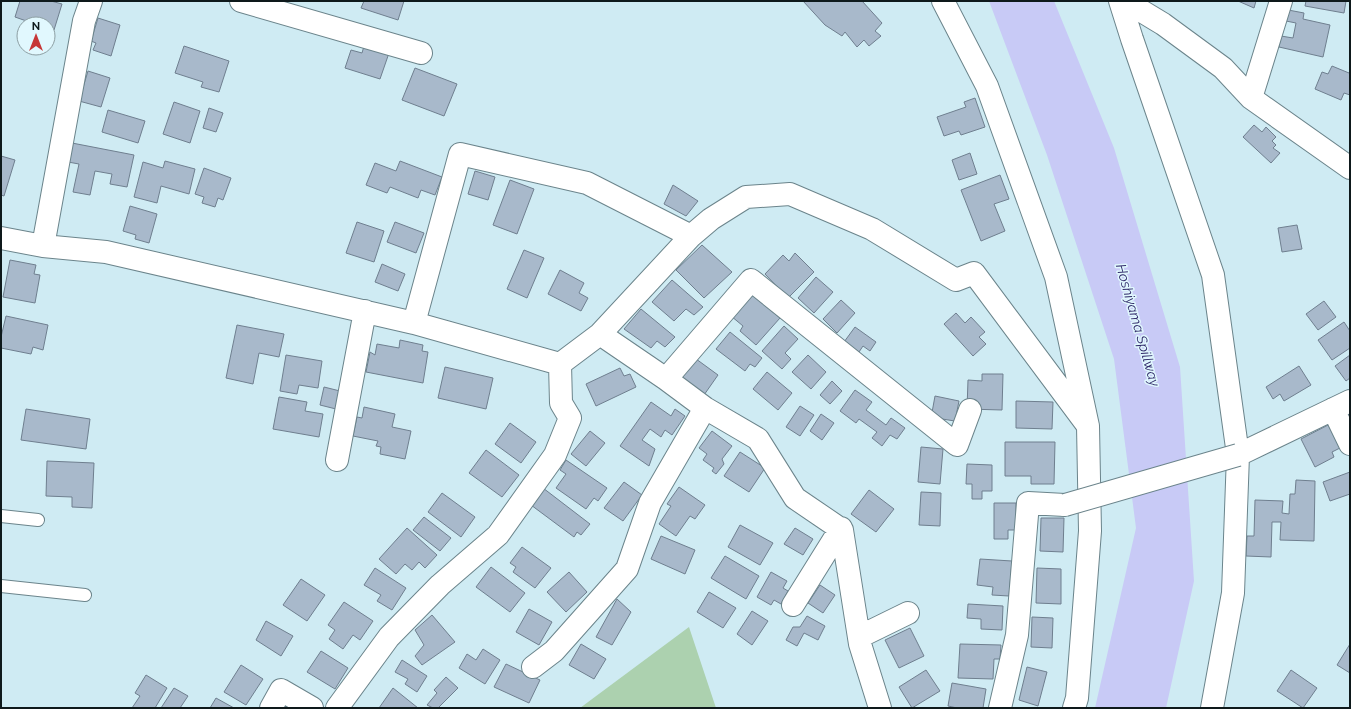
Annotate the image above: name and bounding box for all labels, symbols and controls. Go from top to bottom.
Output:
north arrow [16,16,56,56]
text: N [32,20,40,33]
water label: Hoshiyama Spillway [1113,262,1163,389]

